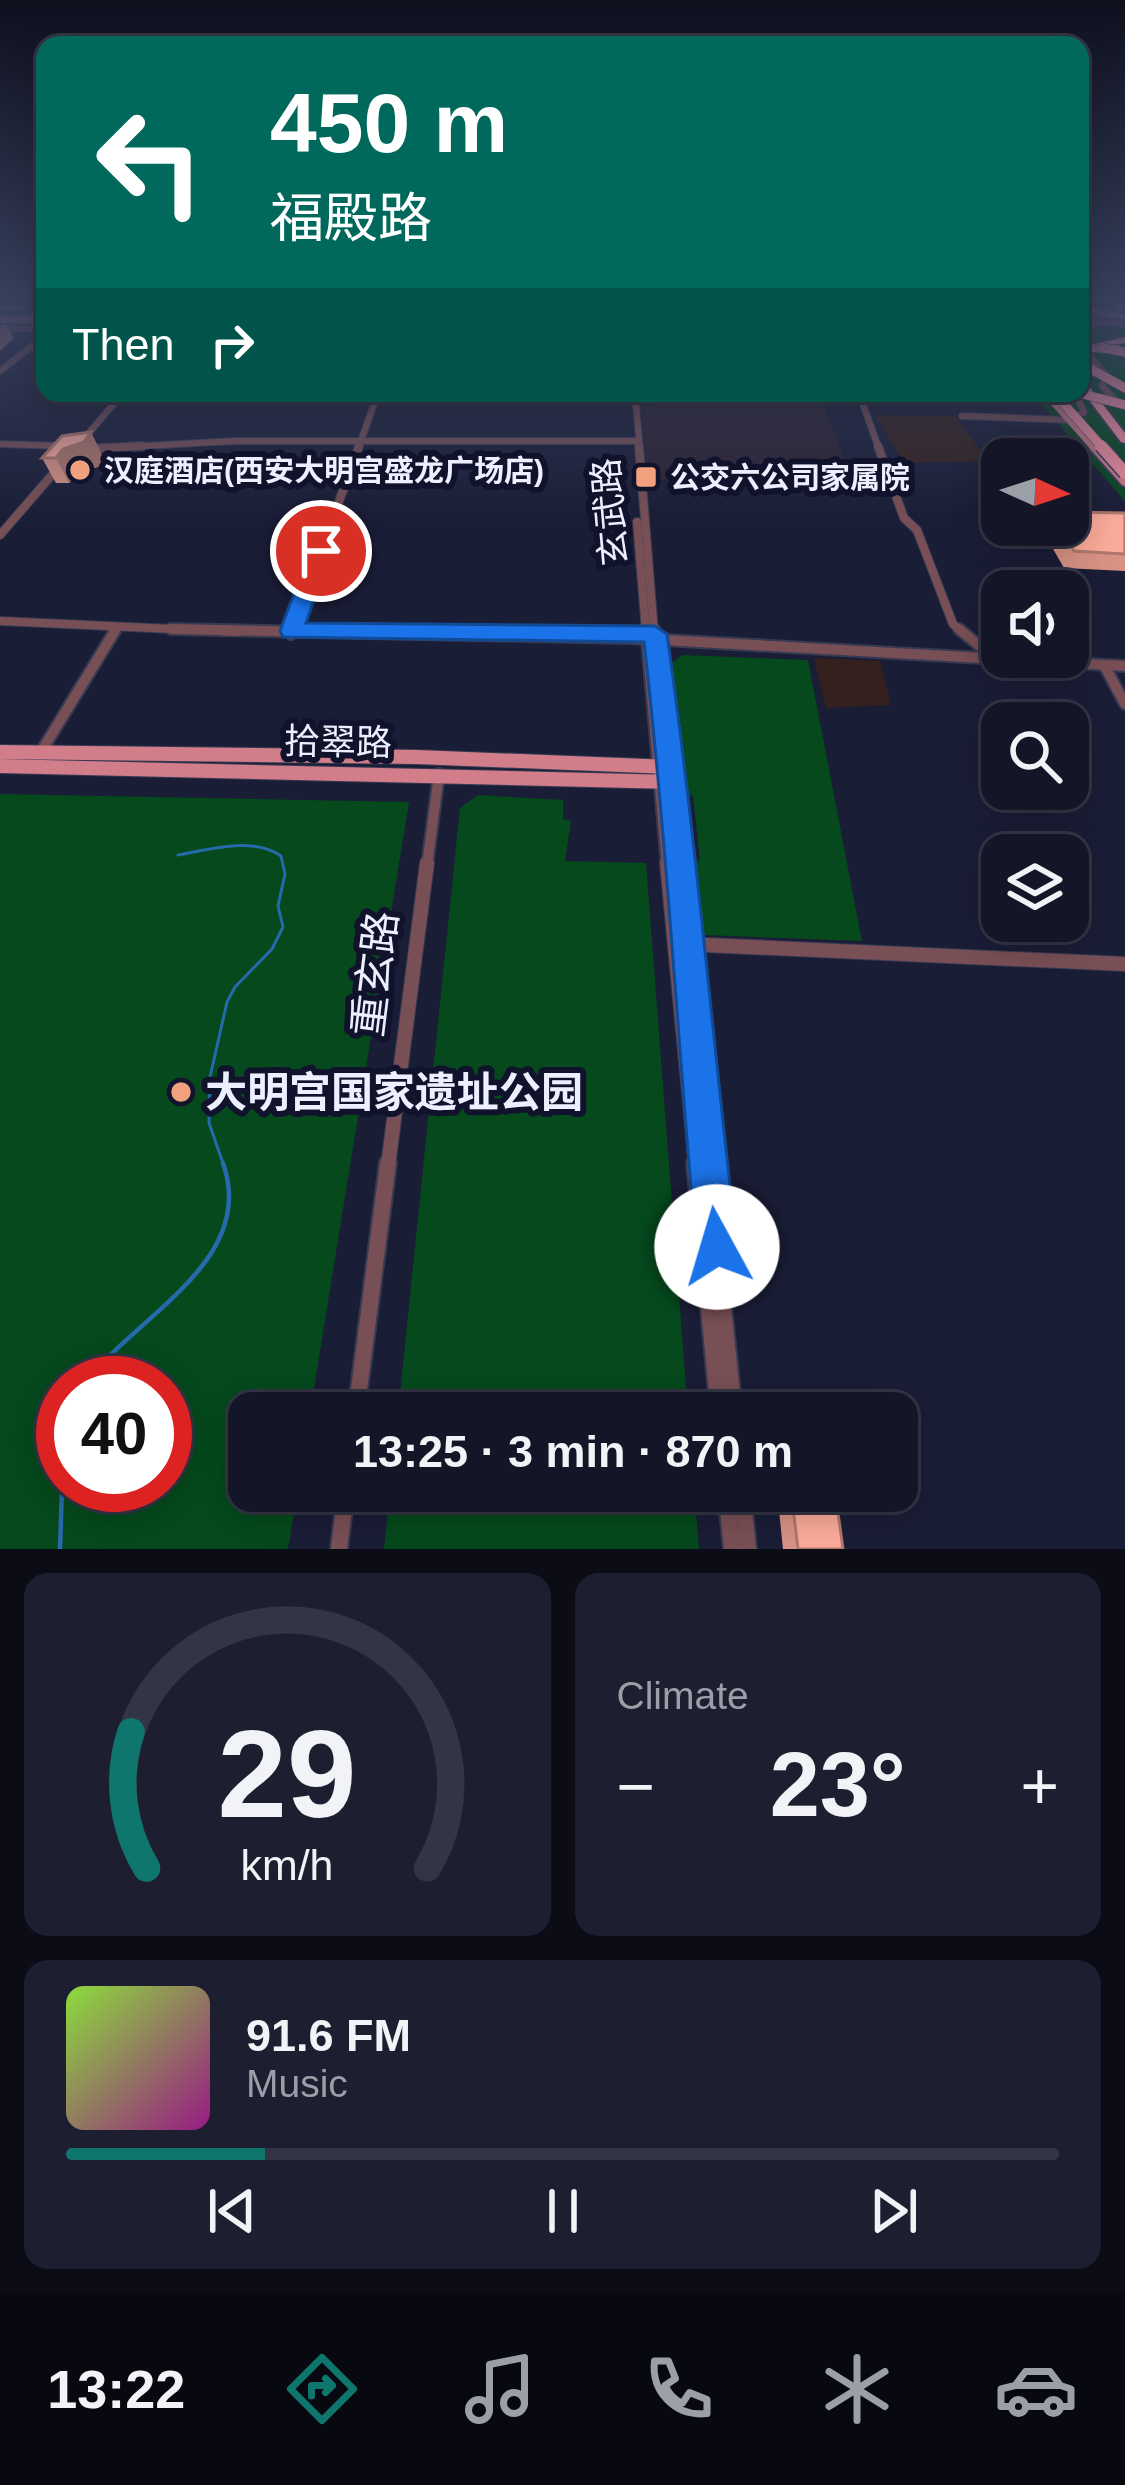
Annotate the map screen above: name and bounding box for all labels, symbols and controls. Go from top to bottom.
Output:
text: 450 m [270,76,508,170]
icon: left [72,84,228,240]
text: 福殿路 [270,188,432,248]
icon: right [199,312,265,378]
text: Then [72,319,175,370]
north arrow [981,438,1089,546]
map controls [981,438,1089,942]
place label: 汉庭酒店(西安大明宫盛龙广场店) [104,454,544,487]
street label: 玄武路 [585,456,635,568]
marker: 汉庭酒店(西安大明宫盛龙广场店) [67,457,93,483]
place label: 公交六公司家属院 [670,461,910,494]
marker: 公交六公司家属院 [633,464,659,490]
pin [270,500,372,602]
icon: arrive [288,518,354,584]
button: sound [981,570,1089,678]
button: search [981,702,1089,810]
street label: 拾翠路 [284,721,392,763]
button: layers [981,834,1089,942]
street label: 重玄路 [344,909,406,1039]
place label: 大明宫国家遗址公园 [205,1069,583,1116]
marker: 大明宫国家遗址公园 [168,1079,194,1105]
position arrow [654,1184,780,1310]
speed limit sign: 40 [36,1356,192,1512]
text: 13:25 · 3 min · 870 m [353,1426,793,1477]
text: Climate [617,1674,749,1717]
text: 29 [218,1704,357,1843]
text: 23° [770,1735,906,1835]
text: − [617,1749,655,1823]
text: + [1020,1749,1059,1823]
text: km/h [241,1840,334,1888]
text: 91.6 FM [246,2010,411,2061]
text: Music [246,2062,348,2105]
icon: previous [199,2178,265,2244]
icon: pause [530,2178,596,2244]
icon: next [861,2178,927,2244]
icon: directions [280,2347,364,2431]
icon: music [458,2347,542,2431]
icon: phone [637,2347,721,2431]
icon: climate [815,2347,899,2431]
icon: car [994,2347,1078,2431]
text: 13:22 [47,2359,185,2419]

